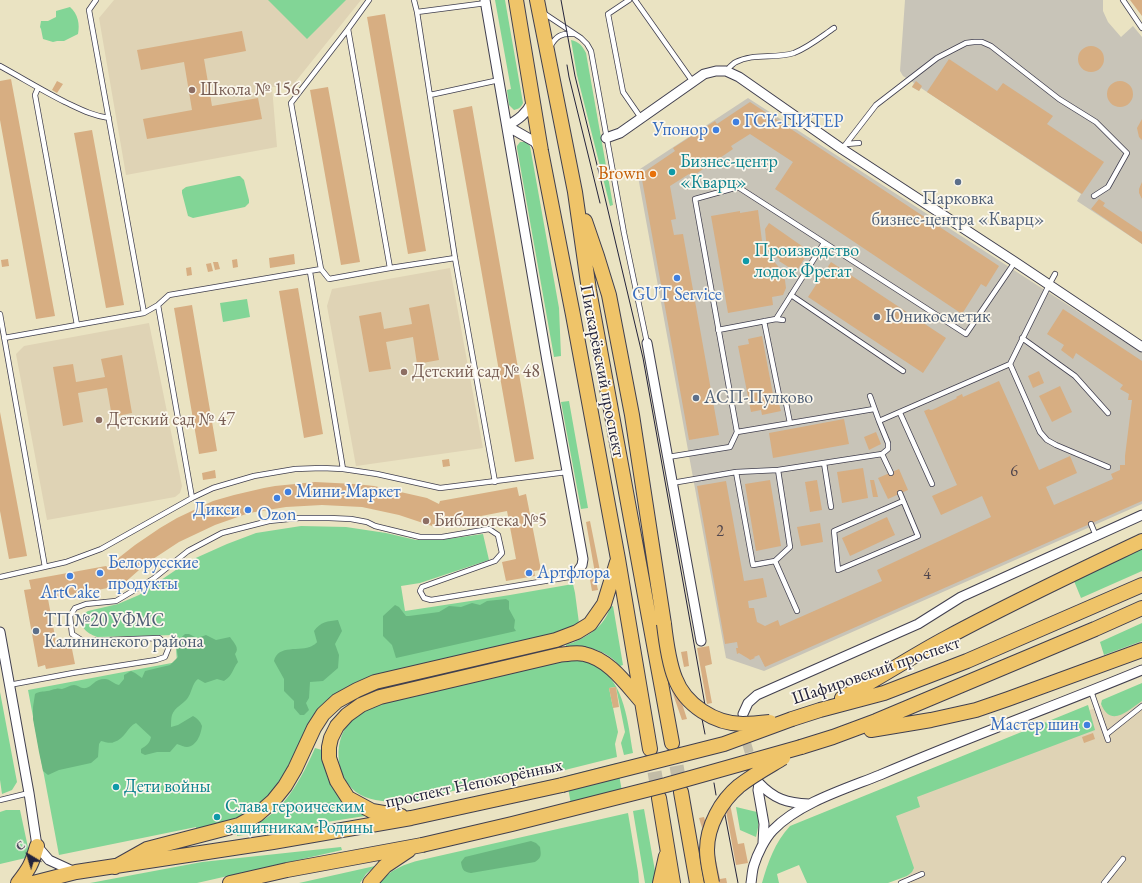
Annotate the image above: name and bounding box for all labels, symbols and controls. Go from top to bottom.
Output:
place label: Школа № 156 [200,79,300,101]
marker: Школа № 156 [187,85,197,95]
place label: ГСК-ПИТЕР [744,111,843,133]
marker: ГСК-ПИТЕР [731,117,741,127]
place label: Упонор [653,119,708,141]
marker: Упонор [711,125,721,135]
place label: Бизнес-центр «Кварц» [680,151,778,194]
place label: Brown [598,163,645,185]
marker: Бизнес-центр «Кварц» [667,167,677,177]
marker: Brown [648,169,658,179]
marker: Парковка бизнес-центра «Кварц» [953,177,963,187]
place label: Парковка бизнес-центра «Кварц» [872,188,1044,230]
place label: Производство лодок Фрегат [754,240,859,282]
marker: Производство лодок Фрегат [741,256,751,266]
marker: GUT Service [672,273,682,283]
street label: Пискарёвский проспект [575,283,629,459]
place label: GUT Service [632,284,722,306]
place label: Юникосметик [885,306,991,328]
marker: Юникосметик [872,312,882,322]
place label: Детский сад № 48 [412,361,540,383]
marker: Детский сад № 48 [399,367,409,377]
place label: АСП-Пулково [704,387,813,409]
marker: АСП-Пулково [691,393,701,403]
place label: Детский сад № 47 [107,409,235,431]
marker: Детский сад № 47 [94,415,104,425]
house number: 6 [1010,462,1018,482]
place label: Мини-Маркет [296,481,401,503]
marker: Мини-Маркет [283,487,293,497]
marker: Ozon [272,493,282,503]
place label: Дикси [193,499,240,521]
place label: Ozon [258,504,296,526]
marker: Дикси [243,505,253,515]
place label: Библиотека №5 [434,510,547,532]
marker: Библиотека №5 [421,516,431,526]
house number: 2 [716,522,724,542]
place label: Белорусские продукты [108,552,199,594]
place label: Артфлора [537,562,610,584]
house number: 4 [923,565,931,585]
marker: Белорусские продукты [95,568,105,578]
marker: Артфлора [524,568,534,578]
marker: ArtCake [65,571,75,581]
place label: ArtCake [40,582,100,604]
place label: ТП №20 УФМС Калининского района [44,610,204,652]
marker: ТП №20 УФМС Калининского района [31,626,41,636]
street label: Шафировский проспект [789,632,963,710]
place label: Мастер шин [990,714,1079,736]
marker: Мастер шин [1082,720,1092,730]
street label: проспект Непокорённых [383,755,565,813]
place label: Дети войны [124,776,211,798]
marker: Дети войны [111,782,121,792]
place label: Слава героическим защитникам Родины [225,796,373,838]
marker: Слава героическим защитникам Родины [212,812,222,822]
north arrow [8,835,48,875]
text: С [13,838,28,853]

